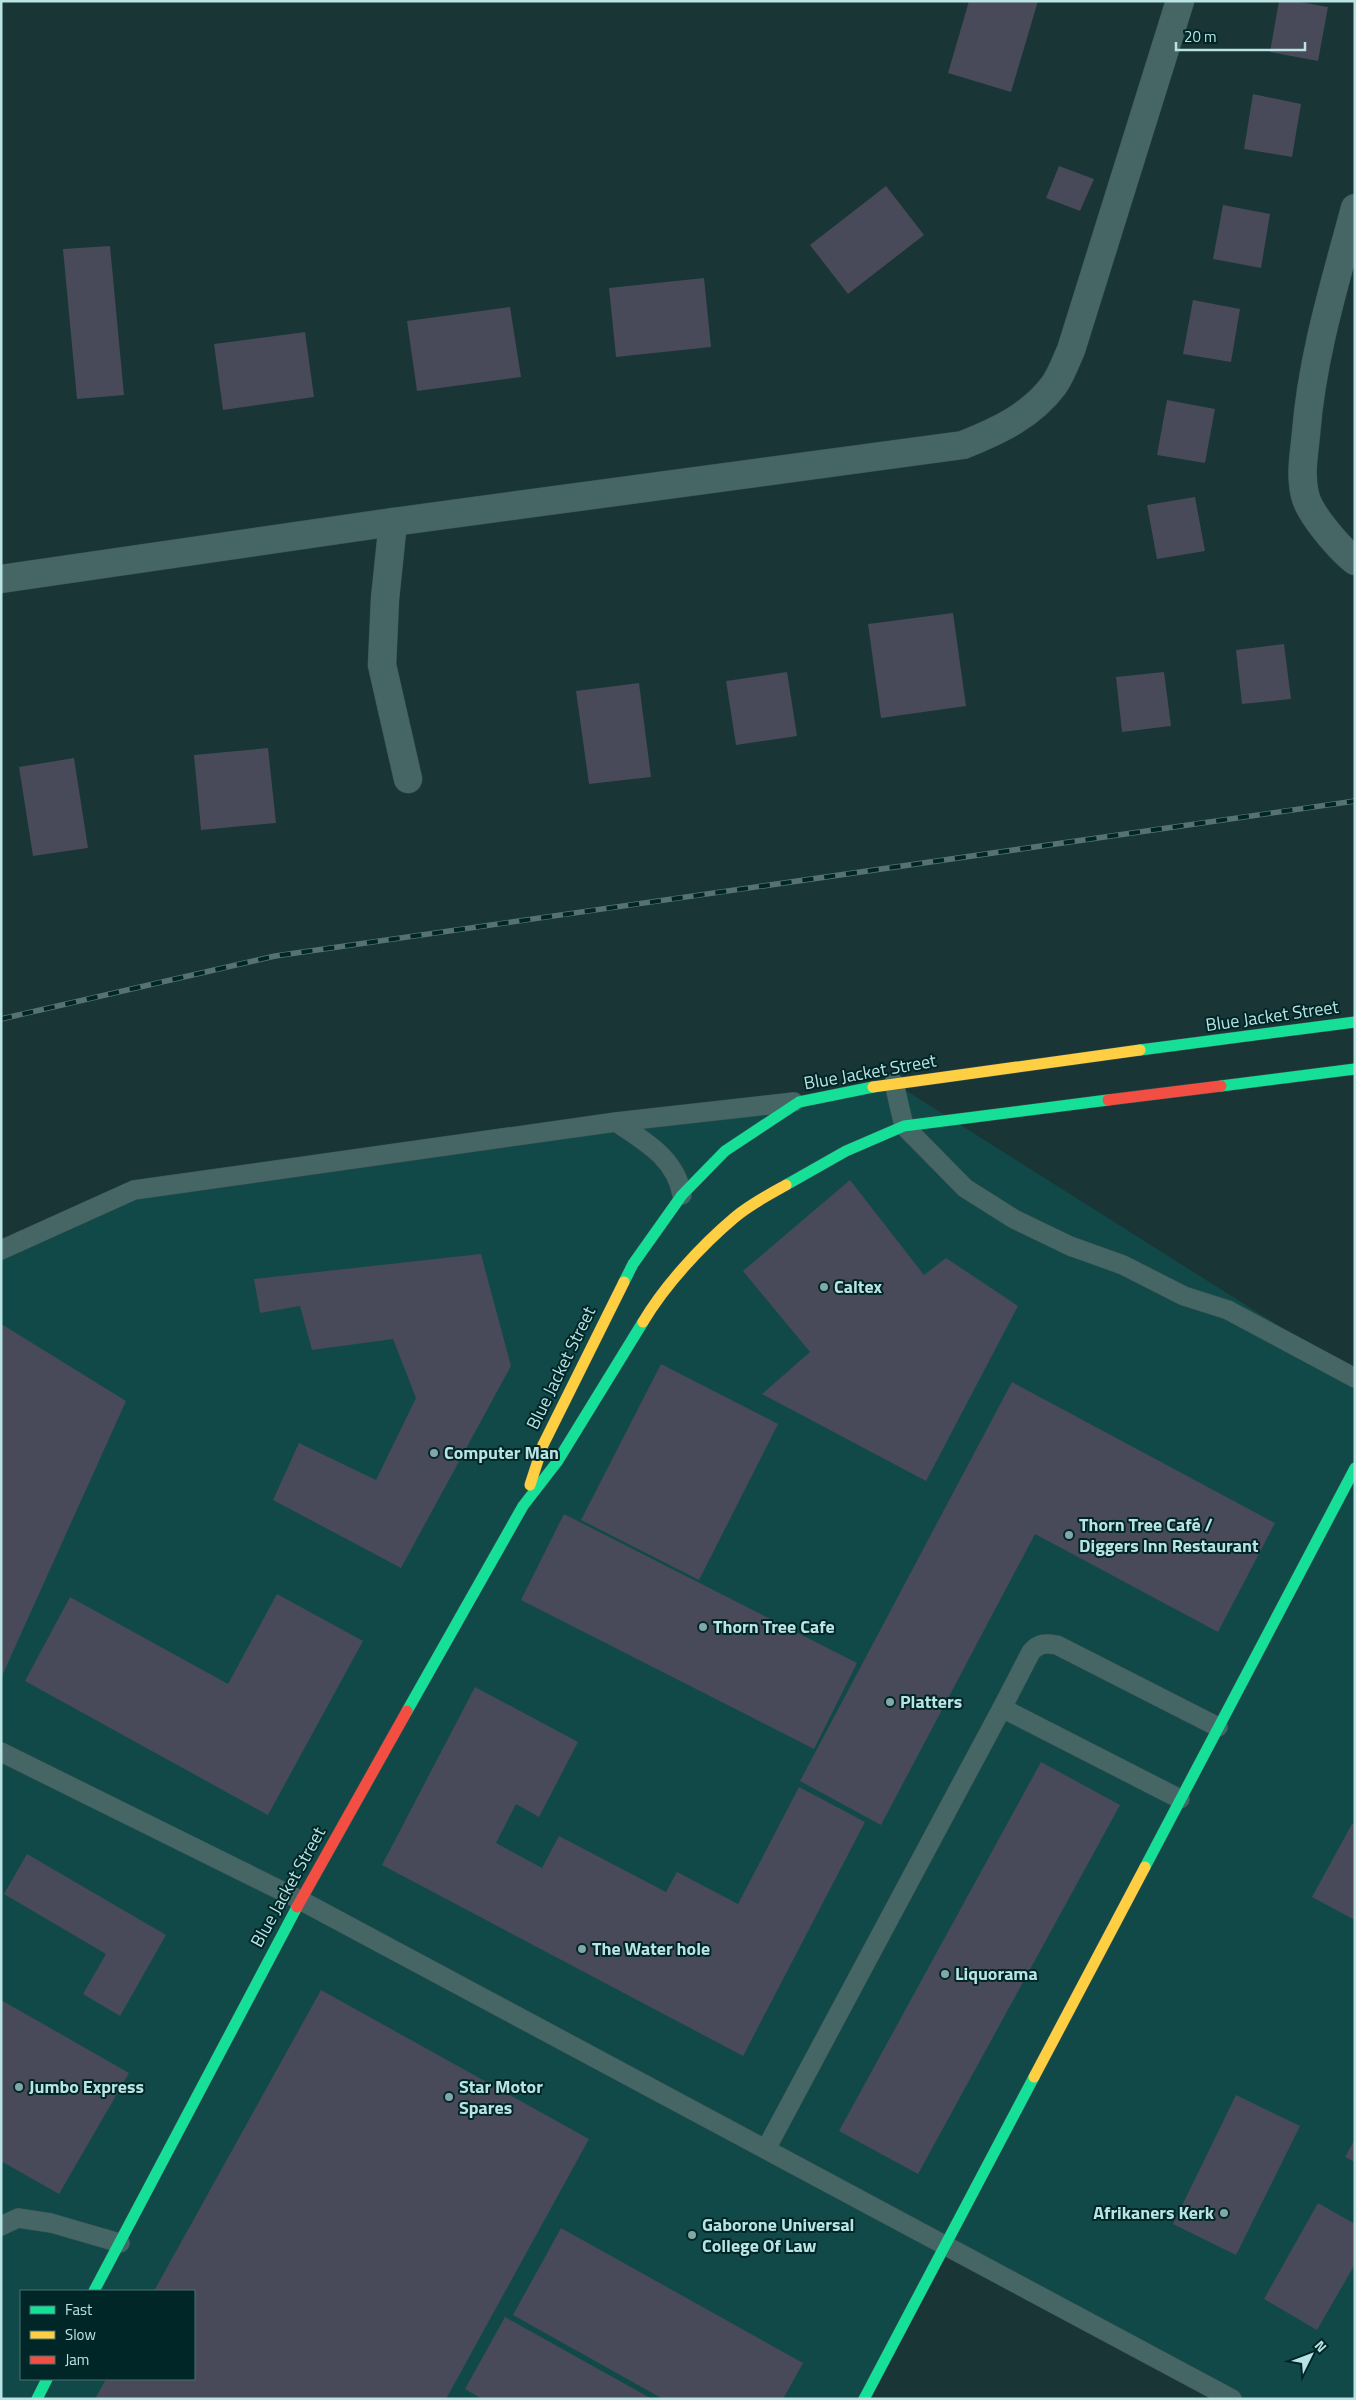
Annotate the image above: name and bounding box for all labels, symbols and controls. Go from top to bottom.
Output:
scale bar [1176,20,1305,52]
text: 20 m [1184,25,1217,48]
street label: Blue Jacket Street [1204,993,1341,1038]
street label: Blue Jacket Street [802,1046,939,1096]
place label: Caltex [834,1273,883,1300]
marker: Caltex [818,1281,830,1293]
street label: Blue Jacket Street [519,1301,602,1434]
place label: Computer Man [444,1439,559,1466]
marker: Computer Man [428,1447,440,1459]
place label: Thorn Tree Café / Diggers Inn Restaurant [1079,1511,1259,1559]
marker: Thorn Tree Café / Diggers Inn Restaurant [1063,1529,1075,1541]
place label: Thorn Tree Cafe [713,1613,835,1640]
marker: Thorn Tree Cafe [697,1621,709,1633]
place label: Platters [900,1688,962,1715]
marker: Platters [884,1696,896,1708]
street label: Blue Jacket Street [243,1821,332,1952]
place label: The Water hole [592,1935,710,1962]
marker: The Water hole [576,1943,588,1955]
place label: Liquorama [955,1960,1038,1987]
marker: Liquorama [939,1968,951,1980]
place label: Jumbo Express [29,2073,144,2100]
place label: Star Motor Spares [459,2073,543,2121]
marker: Jumbo Express [13,2081,25,2093]
marker: Star Motor Spares [443,2091,455,2103]
place label: Afrikaners Kerk [1093,2199,1215,2226]
marker: Afrikaners Kerk [1218,2207,1230,2219]
place label: Gaborone Universal College Of Law [702,2211,854,2259]
marker: Gaborone Universal College Of Law [686,2229,698,2241]
legend [20,2290,195,2380]
text: Fast [65,2298,93,2321]
text: Slow [65,2323,96,2346]
north arrow [1286,2330,1336,2380]
text: N [1310,2335,1332,2357]
text: Jam [65,2348,89,2371]

